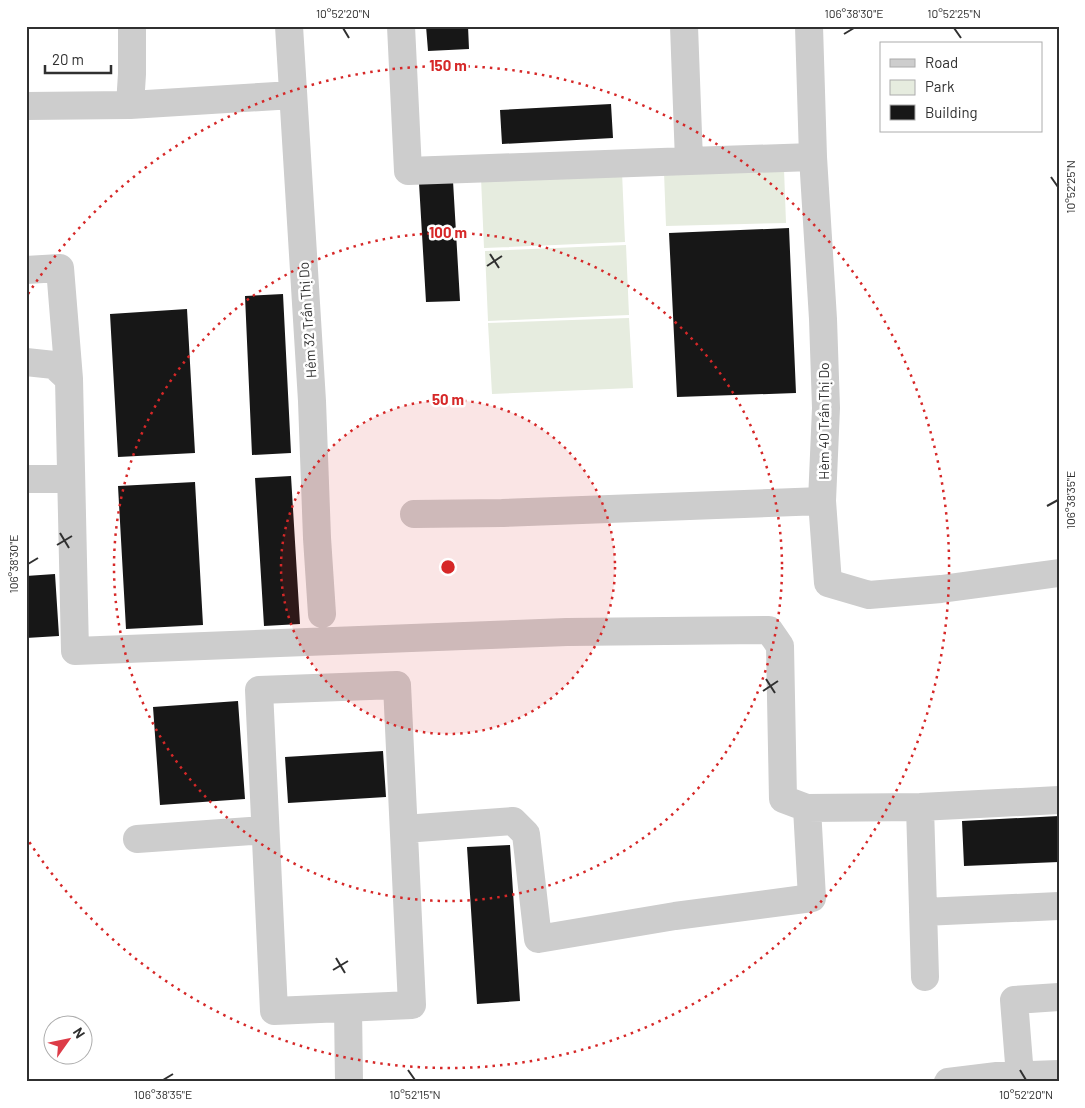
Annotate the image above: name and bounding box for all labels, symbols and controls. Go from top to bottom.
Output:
text: 10°52'20"N [316,6,370,20]
text: 106°38'30"E [824,6,884,20]
text: 10°52'25"N [927,6,981,20]
scale bar [45,42,111,74]
legend [880,42,1042,132]
text: 20 m [52,50,84,68]
text: Road [925,53,958,71]
text: 150 m [429,56,467,74]
text: Park [925,77,955,95]
text: Building [925,103,978,121]
text: 10°52'25"N [1063,160,1077,214]
text: 100 m [429,223,467,241]
street label: Hẻm 32 Trần Thị Do [294,261,320,379]
street label: Hẻm 40 Trần Thị Do [815,362,832,480]
text: 50 m [432,390,464,408]
text: 106°38'35"E [1063,471,1077,529]
text: 106°38'30"E [6,534,20,594]
centre of rings [439,558,457,576]
north arrow [42,1016,92,1066]
text: N [70,1024,89,1041]
text: 106°38'35"E [134,1087,192,1101]
text: 10°52'15"N [389,1087,441,1101]
text: 10°52'20"N [999,1087,1053,1101]

